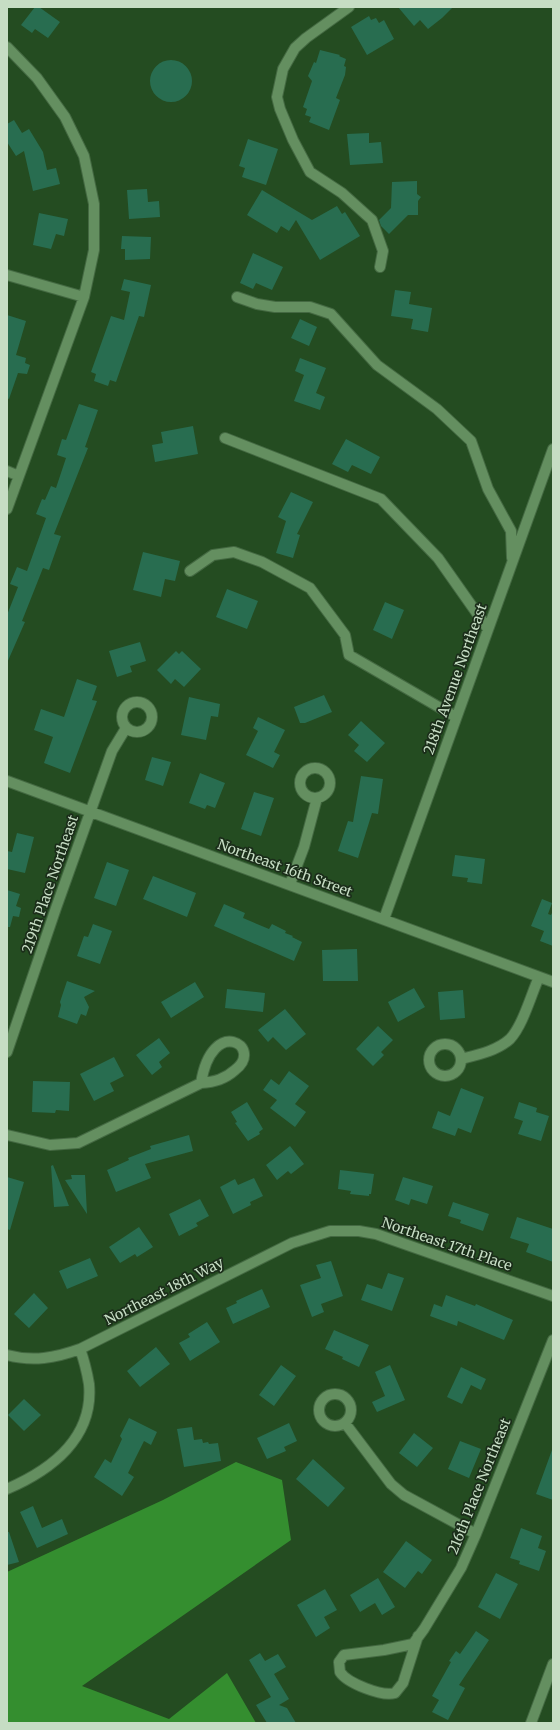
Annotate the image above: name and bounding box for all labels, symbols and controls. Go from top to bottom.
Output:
street label: 218th Avenue Northeast [419,601,491,757]
street label: 219th Place Northeast [18,812,82,956]
street label: Northeast 16th Street [215,835,355,901]
street label: Northeast 17th Place [380,1213,514,1275]
street label: Northeast 18th Way [101,1253,227,1329]
street label: 216th Place Northeast [443,1415,515,1557]

